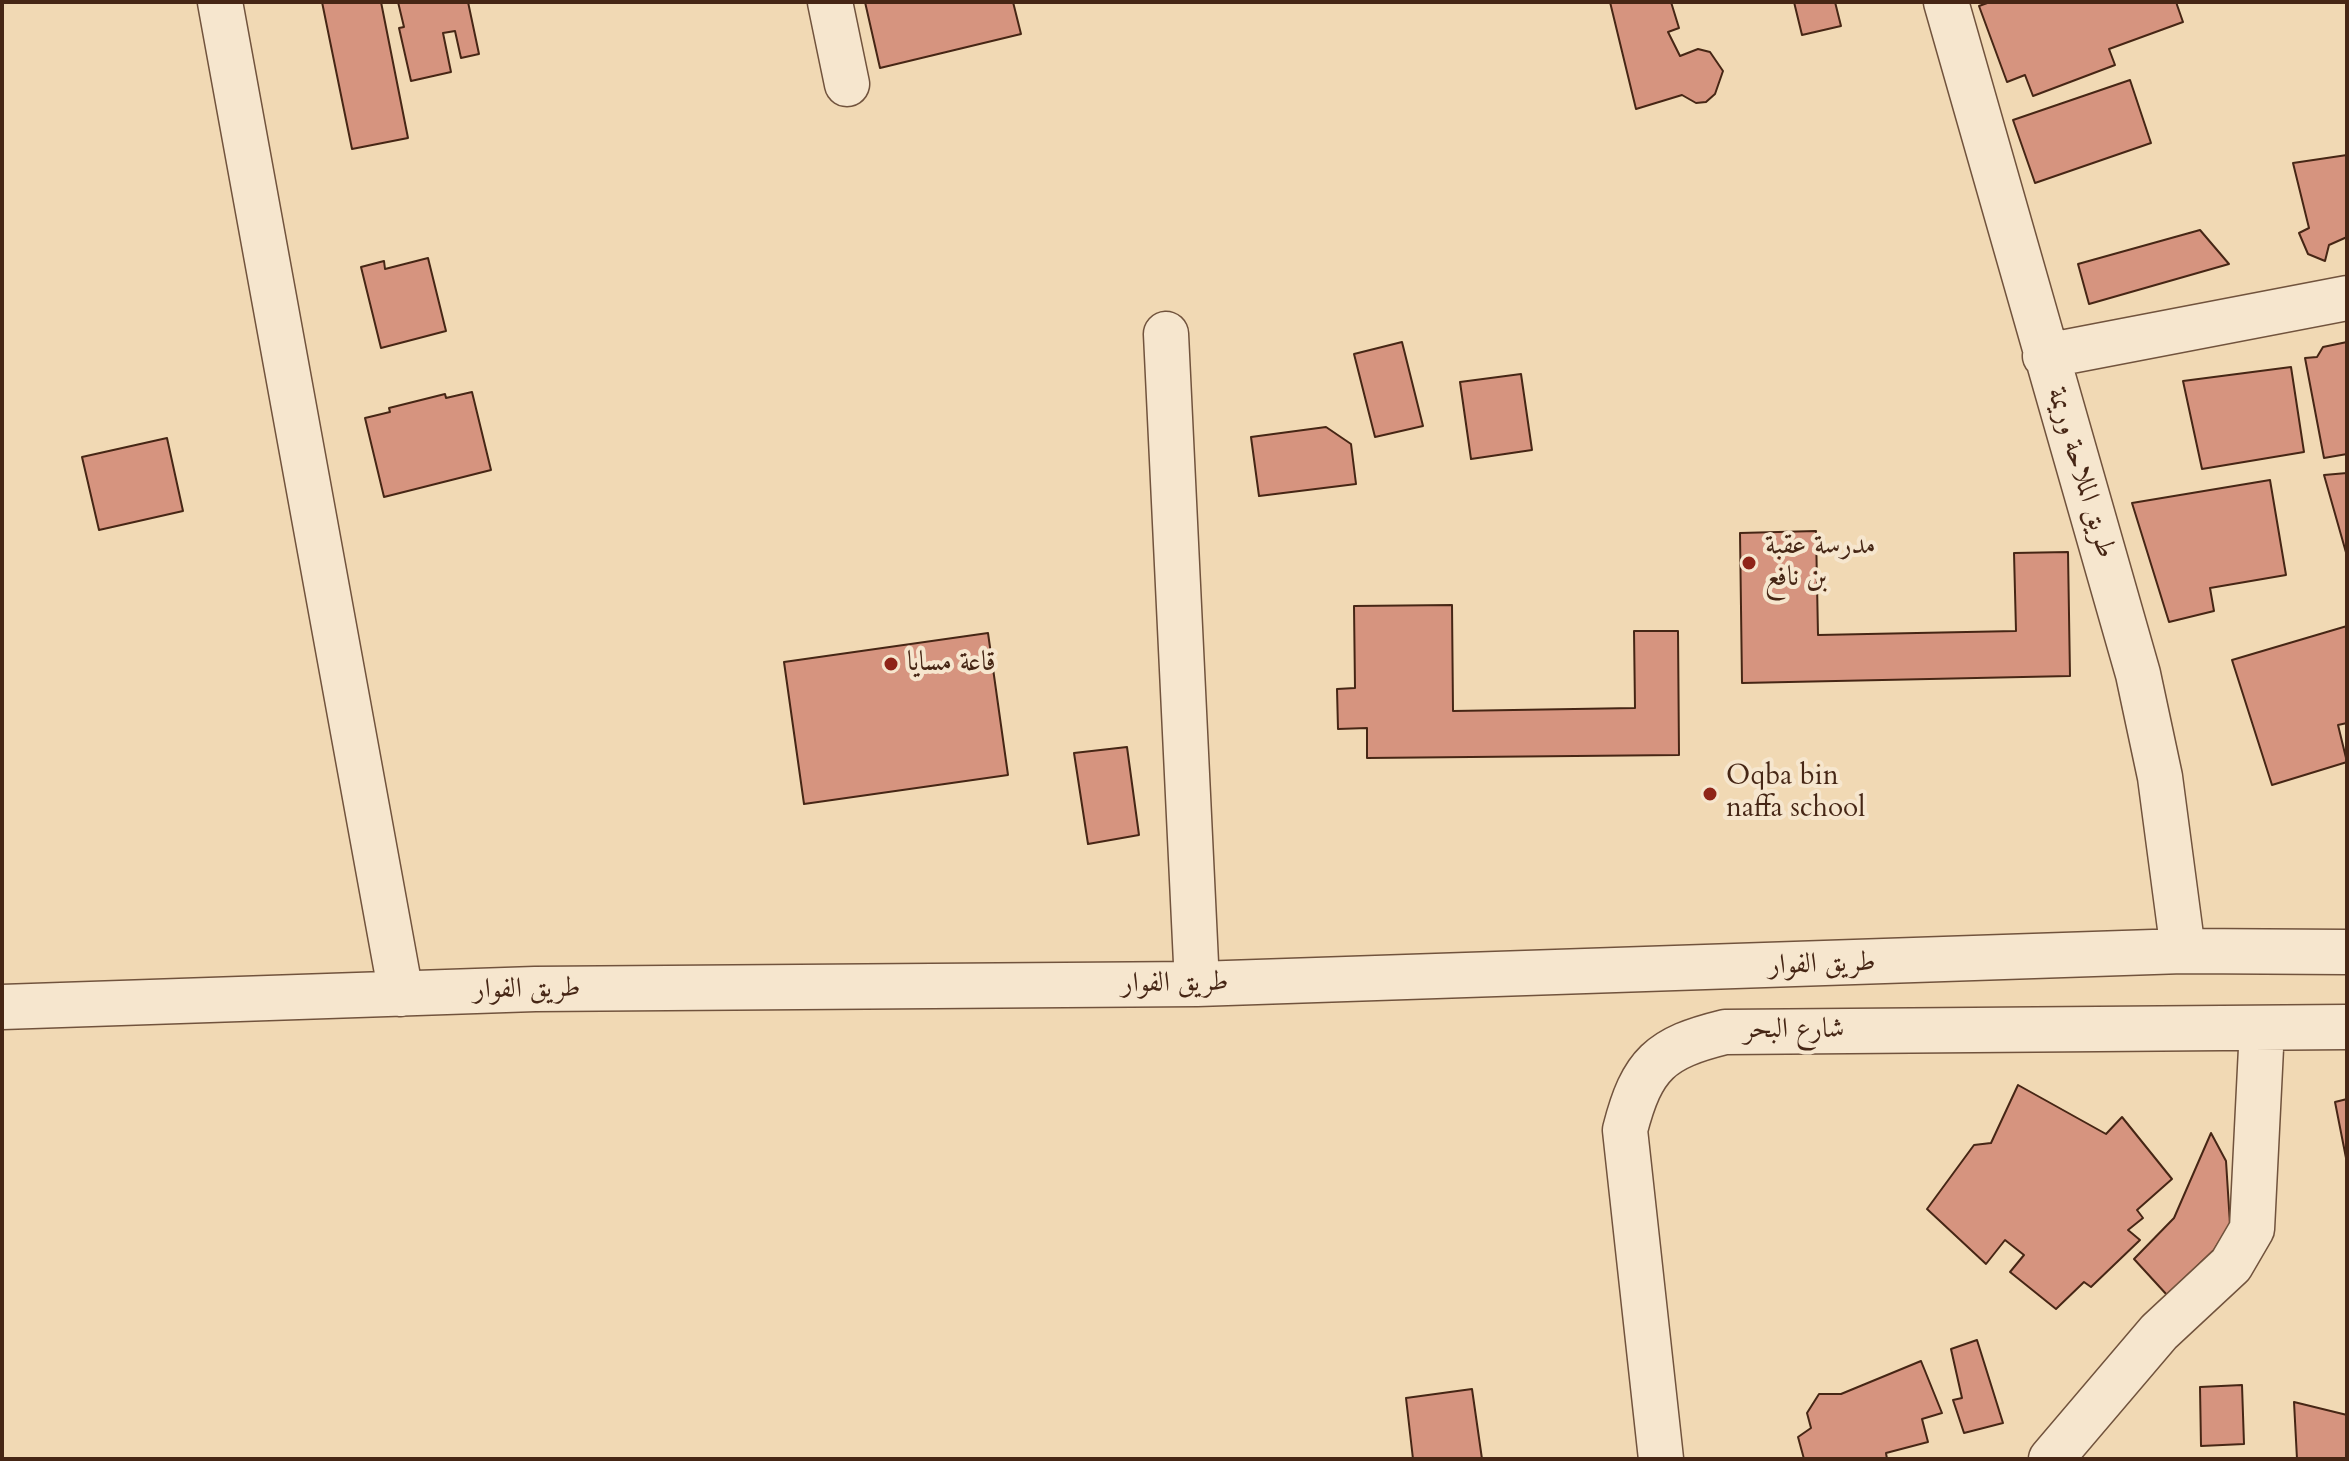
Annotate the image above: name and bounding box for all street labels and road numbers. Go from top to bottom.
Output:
street label: طريق الملاحة وريمة [2038,384,2122,562]
street label: طريق الفوار [1768,946,1876,984]
street label: طريق الفوار [1121,966,1229,1002]
street label: طريق الفوار [473,972,581,1008]
street label: شارع البحر [1744,1014,1844,1048]

